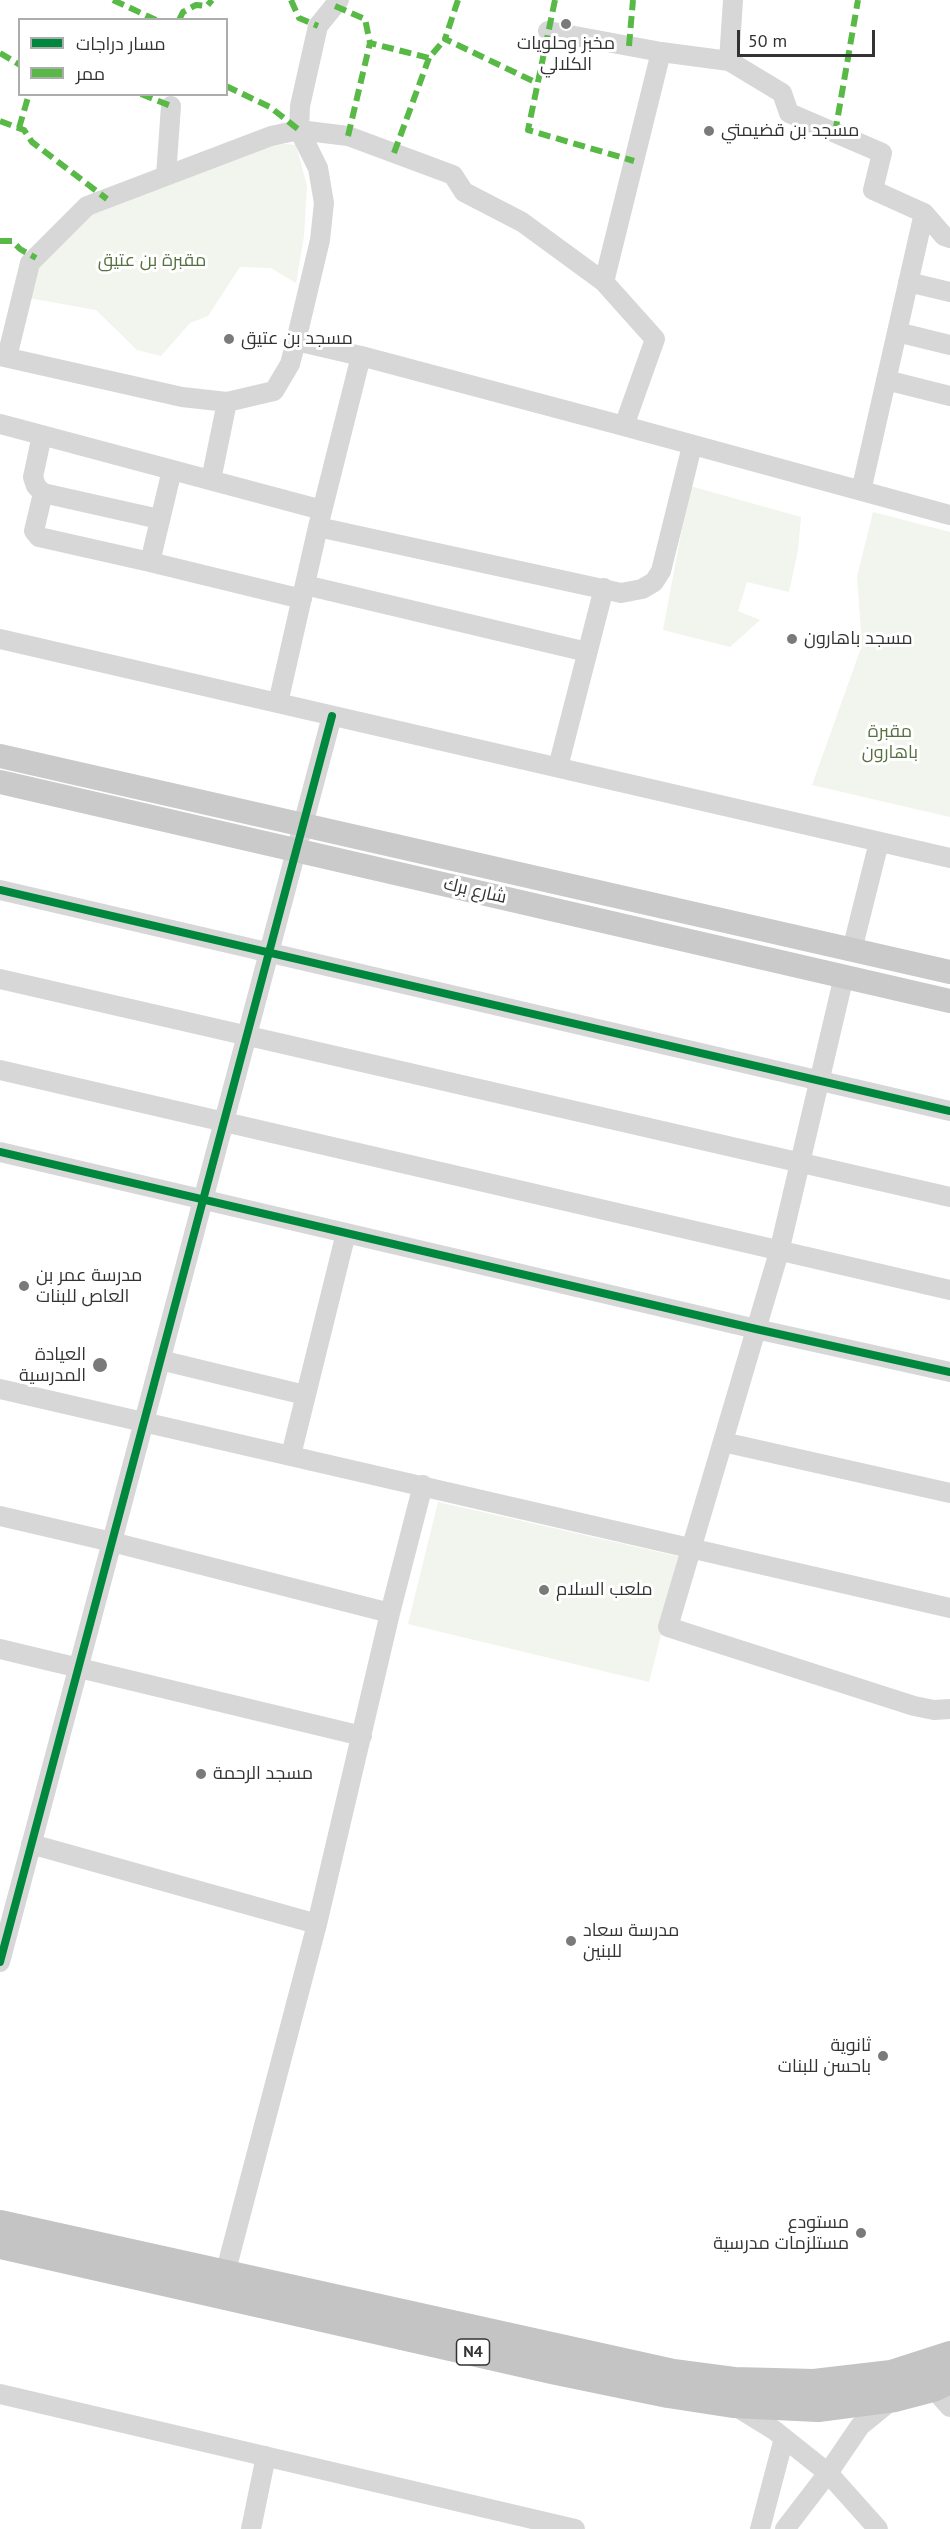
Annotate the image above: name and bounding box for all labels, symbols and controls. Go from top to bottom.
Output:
marker: مخبز وحلويات الكلالي [559,17,573,31]
legend [18,18,228,96]
scale bar [740,18,878,56]
text: 50 m [748,29,787,52]
text: مسار دراجات [76,32,166,55]
place label: مخبز وحلويات الكلالي [517,33,615,76]
text: ممر [76,62,105,85]
place label: مسجد بن قضيمتي [721,120,859,142]
marker: مسجد بن قضيمتي [702,124,716,138]
park label: مقبرة بن عتيق [98,250,206,272]
place label: مسجد بن عتيق [241,328,353,350]
marker: مسجد بن عتيق [222,332,236,346]
place label: مسجد باهارون [804,628,913,650]
marker: مسجد باهارون [785,632,799,646]
park label: مقبرة باهارون [862,721,918,764]
street label: شارع برك [441,873,509,909]
place label: مدرسة عمر بن العاص للبنات [36,1265,142,1308]
marker: مدرسة عمر بن العاص للبنات [17,1279,31,1293]
place label: العيادة المدرسية [19,1344,86,1386]
marker: العيادة المدرسية [91,1356,109,1374]
place label: ملعب السلام [556,1579,653,1601]
marker: ملعب السلام [537,1583,551,1597]
place label: مسجد الرحمة [213,1763,313,1785]
marker: مسجد الرحمة [194,1767,208,1781]
place label: مدرسة سعاد للبنين [583,1920,679,1962]
marker: مدرسة سعاد للبنين [564,1934,578,1948]
place label: ثانوية باحسن للبنات [778,2035,871,2078]
marker: ثانوية باحسن للبنات [876,2049,890,2063]
place label: مستودع مستلزمات مدرسية [713,2212,849,2254]
marker: مستودع مستلزمات مدرسية [854,2226,868,2240]
road number: N4 [456,2339,490,2365]

